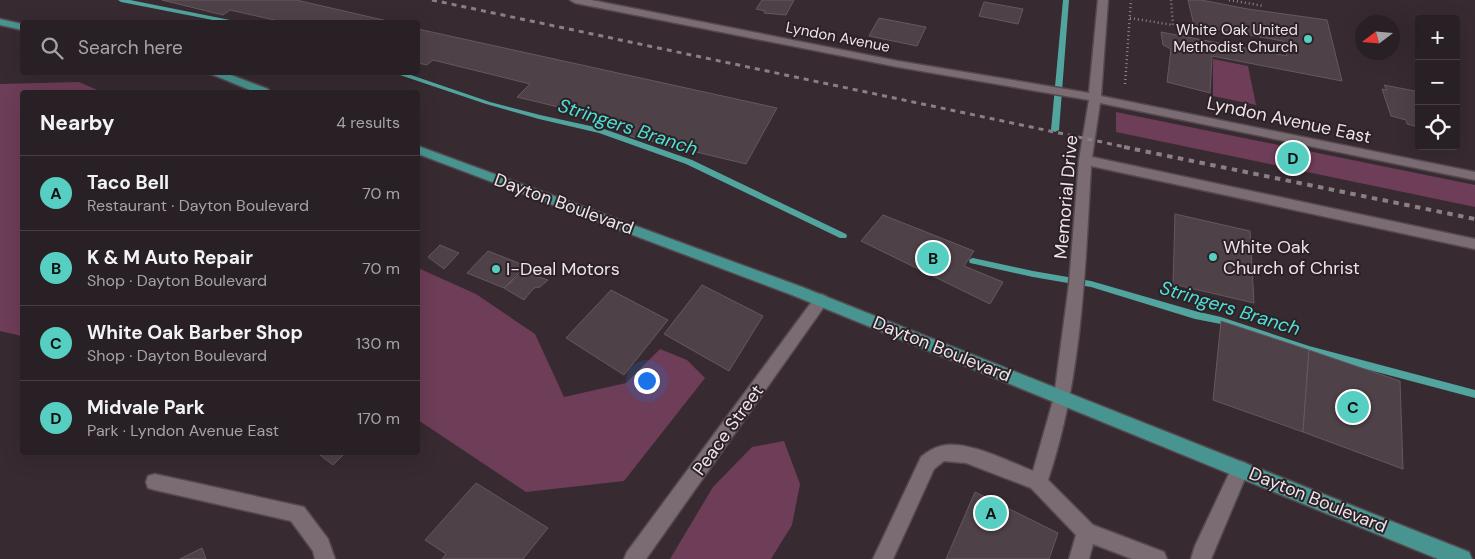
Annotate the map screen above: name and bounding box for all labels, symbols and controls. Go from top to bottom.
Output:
north arrow [1355,15,1400,60]
map controls [1415,15,1460,150]
button: + [1415,15,1460,60]
street label: Lyndon Avenue [784,17,892,57]
search box [20,20,420,75]
place label: White Oak United Methodist Church [1173,20,1298,57]
marker: White Oak United Methodist Church [1302,33,1314,45]
icon: search [38,34,66,62]
text: Search here [78,35,183,60]
button: − [1415,60,1460,105]
street label: Lyndon Avenue East [1205,91,1373,149]
water label: Stringers Branch [555,93,701,161]
button: locate [1415,105,1460,150]
text: Nearby [40,109,114,137]
text: 4 results [336,112,400,133]
street label: Memorial Drive [1049,134,1083,260]
pin: D [1277,139,1309,177]
street label: Dayton Boulevard [491,168,637,240]
text: Taco Bell [87,170,169,195]
text: A [50,183,62,204]
text: 70 m [362,183,400,204]
text: Restaurant · Dayton Boulevard [87,195,309,216]
place label: White Oak Church of Christ [1223,235,1360,280]
pin: B [917,239,949,277]
text: K & M Auto Repair [87,245,253,270]
marker: White Oak Church of Christ [1207,251,1219,263]
place label: I-Deal Motors [506,257,620,281]
text: B [51,258,61,279]
text: 70 m [362,258,400,279]
marker: I-Deal Motors [490,263,502,275]
text: Shop · Dayton Boulevard [87,270,267,291]
water label: Stringers Branch [1157,275,1303,341]
street label: Dayton Boulevard [870,310,1014,388]
text: White Oak Barber Shop [87,320,303,345]
text: C [50,333,62,354]
text: 130 m [356,333,400,354]
text: Shop · Dayton Boulevard [87,345,267,366]
your location [634,368,660,394]
street label: Peace Street [687,380,769,480]
pin: C [1337,388,1369,426]
text: Midvale Park [87,395,205,420]
text: D [50,408,62,429]
text: 170 m [357,408,400,429]
text: Park · Lyndon Avenue East [87,420,279,441]
street label: Dayton Boulevard [1246,461,1390,539]
pin: A [975,494,1007,532]

